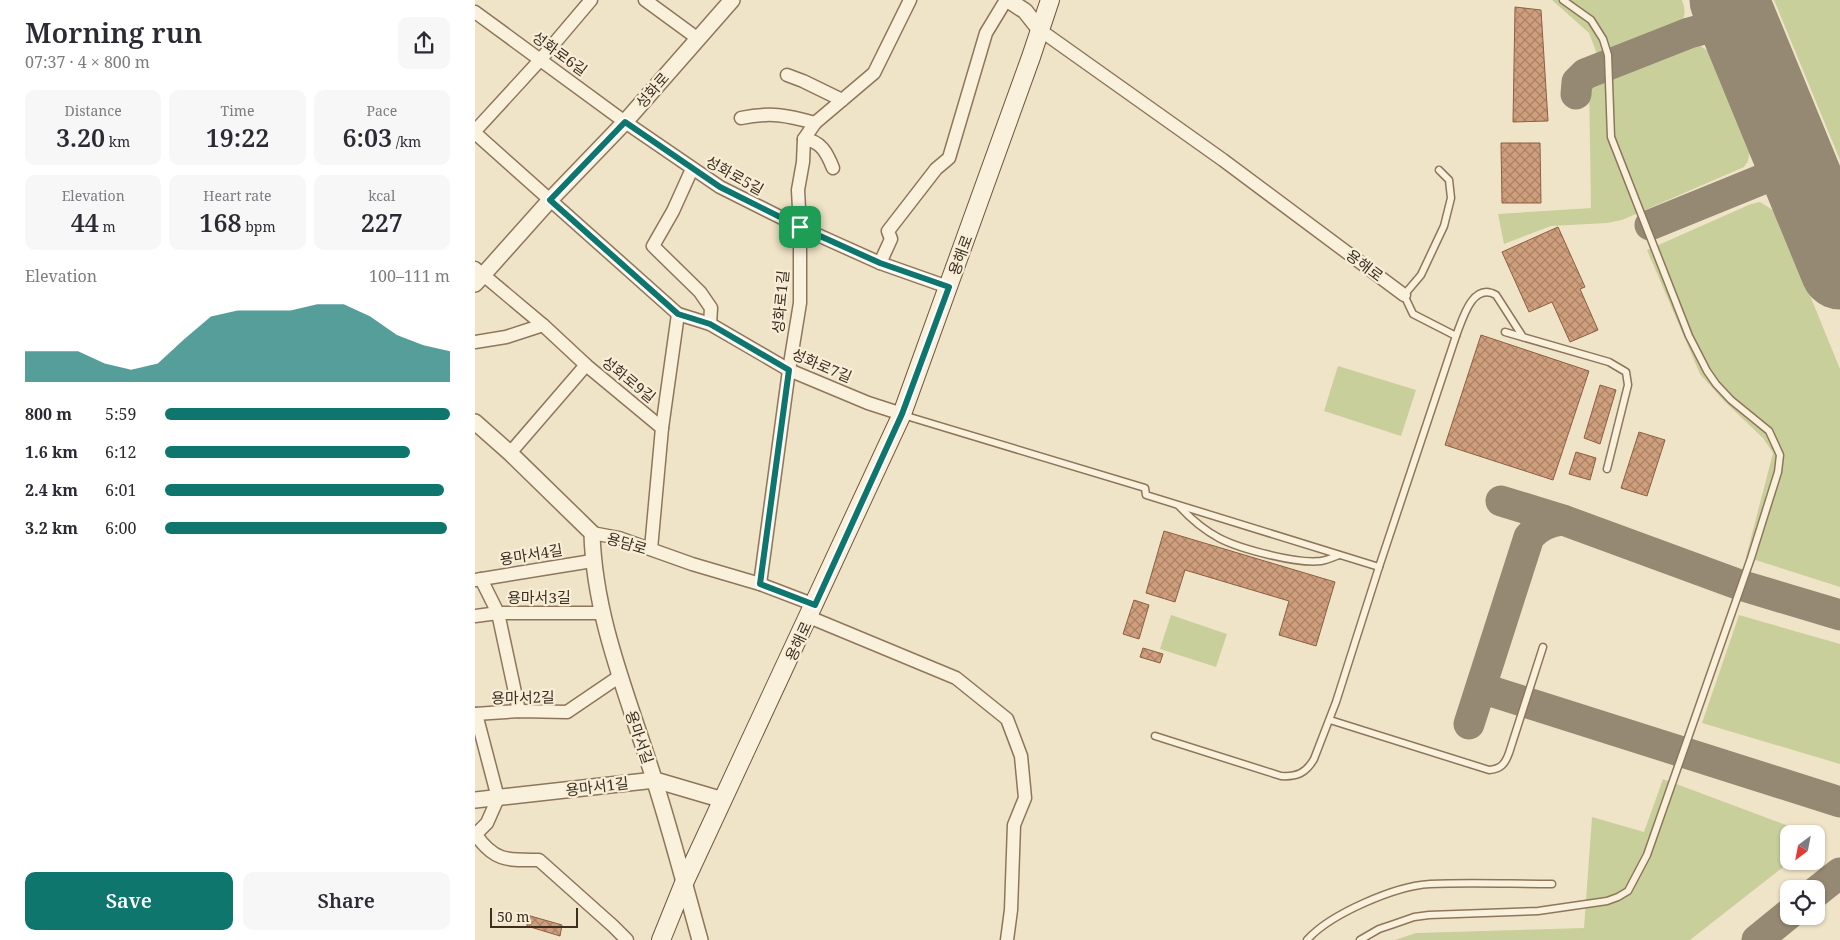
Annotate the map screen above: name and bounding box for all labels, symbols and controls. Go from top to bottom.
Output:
text: Morning run [25,13,202,51]
button: share [398,17,450,69]
street label: 성화로6길 [528,26,592,80]
text: 07:37 · 4 × 800 m [25,51,150,73]
street label: 성화로 [631,68,673,112]
text: Distance [65,101,122,120]
text: Time [221,101,254,120]
text: Pace [366,101,397,120]
text: 3.20 [56,120,105,154]
text: 19:22 [206,120,269,154]
text: 6:03 [342,120,392,154]
text: km [105,132,130,151]
text: /km [392,132,421,151]
street label: 성화로5길 [702,151,768,199]
text: Elevation [62,186,125,205]
text: Heart rate [203,186,272,205]
text: kcal [368,186,395,205]
text: 44 [71,205,99,239]
text: 168 [199,205,242,239]
text: 227 [361,205,403,239]
pin [779,206,821,248]
icon: arrive [786,213,814,241]
text: m [99,217,116,236]
text: bpm [242,217,276,236]
street label: 용해로 [944,232,976,278]
street label: 용해로 [1342,245,1388,285]
text: Elevation [25,265,97,287]
text: 100–111 m [369,265,450,287]
street label: 성화로1길 [767,269,793,335]
street label: 성화로7길 [789,343,855,387]
street label: 성화로9길 [598,351,660,407]
text: 800 m [25,403,72,425]
text: 5:59 [105,403,136,425]
text: 1.6 km [25,441,78,463]
text: 6:12 [105,441,136,463]
text: 2.4 km [25,479,78,501]
text: 6:01 [105,479,136,501]
text: 3.2 km [25,517,78,539]
text: 6:00 [105,517,136,539]
street label: 용담로 [604,527,650,559]
street label: 용마서4길 [498,539,564,569]
street label: 용마서3길 [507,587,571,607]
street label: 용해로 [780,618,816,664]
street label: 용마서2길 [491,686,555,708]
street label: 용마서길 [622,708,658,766]
street label: 용마서1길 [564,772,630,800]
north arrow [1780,825,1825,870]
map controls [1780,825,1825,925]
button: Save [25,872,233,930]
button: Share [243,872,450,930]
button: locate [1780,880,1825,925]
scale bar [490,905,577,928]
text: 50 m [497,907,530,926]

